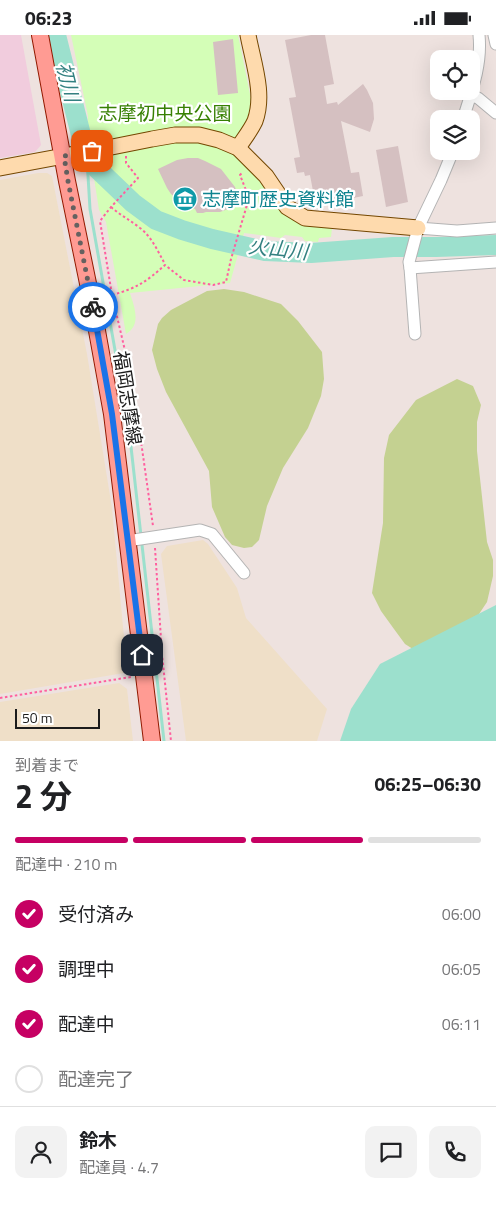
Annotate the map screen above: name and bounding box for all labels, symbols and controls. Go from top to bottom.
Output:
text: 06:23 [25,3,72,32]
map controls [430,50,480,160]
button: locate [430,50,480,100]
water label: 初川 [49,59,89,107]
park label: 志摩初中央公園 [98,98,232,127]
button: layers [430,110,480,160]
pin [71,130,113,172]
icon: bag [78,137,106,165]
place label: 志摩町歴史資料館 [202,184,354,213]
museum icon: 志摩町歴史資料館 [172,186,198,212]
water label: 火山川 [247,230,311,267]
courier [68,282,118,332]
icon: bike [79,293,107,321]
street label: 福岡志摩線 [107,349,150,447]
pin [121,634,163,676]
icon: home [128,641,156,669]
scale bar [15,706,100,729]
text: 50 m [22,707,52,728]
text: 到着まで [15,753,79,777]
text: 06:25–06:30 [374,769,481,798]
text: 2 分 [15,772,72,820]
text: 配達中 · 210 m [15,852,117,876]
text: 受付済み [58,899,134,928]
icon: check [15,900,43,928]
text: 06:00 [442,902,481,926]
text: 調理中 [58,954,115,983]
icon: check [15,955,43,983]
text: 06:05 [442,957,481,981]
text: 配達中 [58,1009,115,1038]
icon: check [15,1010,43,1038]
text: 06:11 [442,1012,481,1036]
text: 配達完了 [58,1064,134,1093]
text: 鈴木 [79,1125,117,1154]
button: person [15,1126,67,1178]
button: chat [365,1126,417,1178]
button: phone [429,1126,481,1178]
text: 配達員 · 4.7 [79,1155,159,1179]

